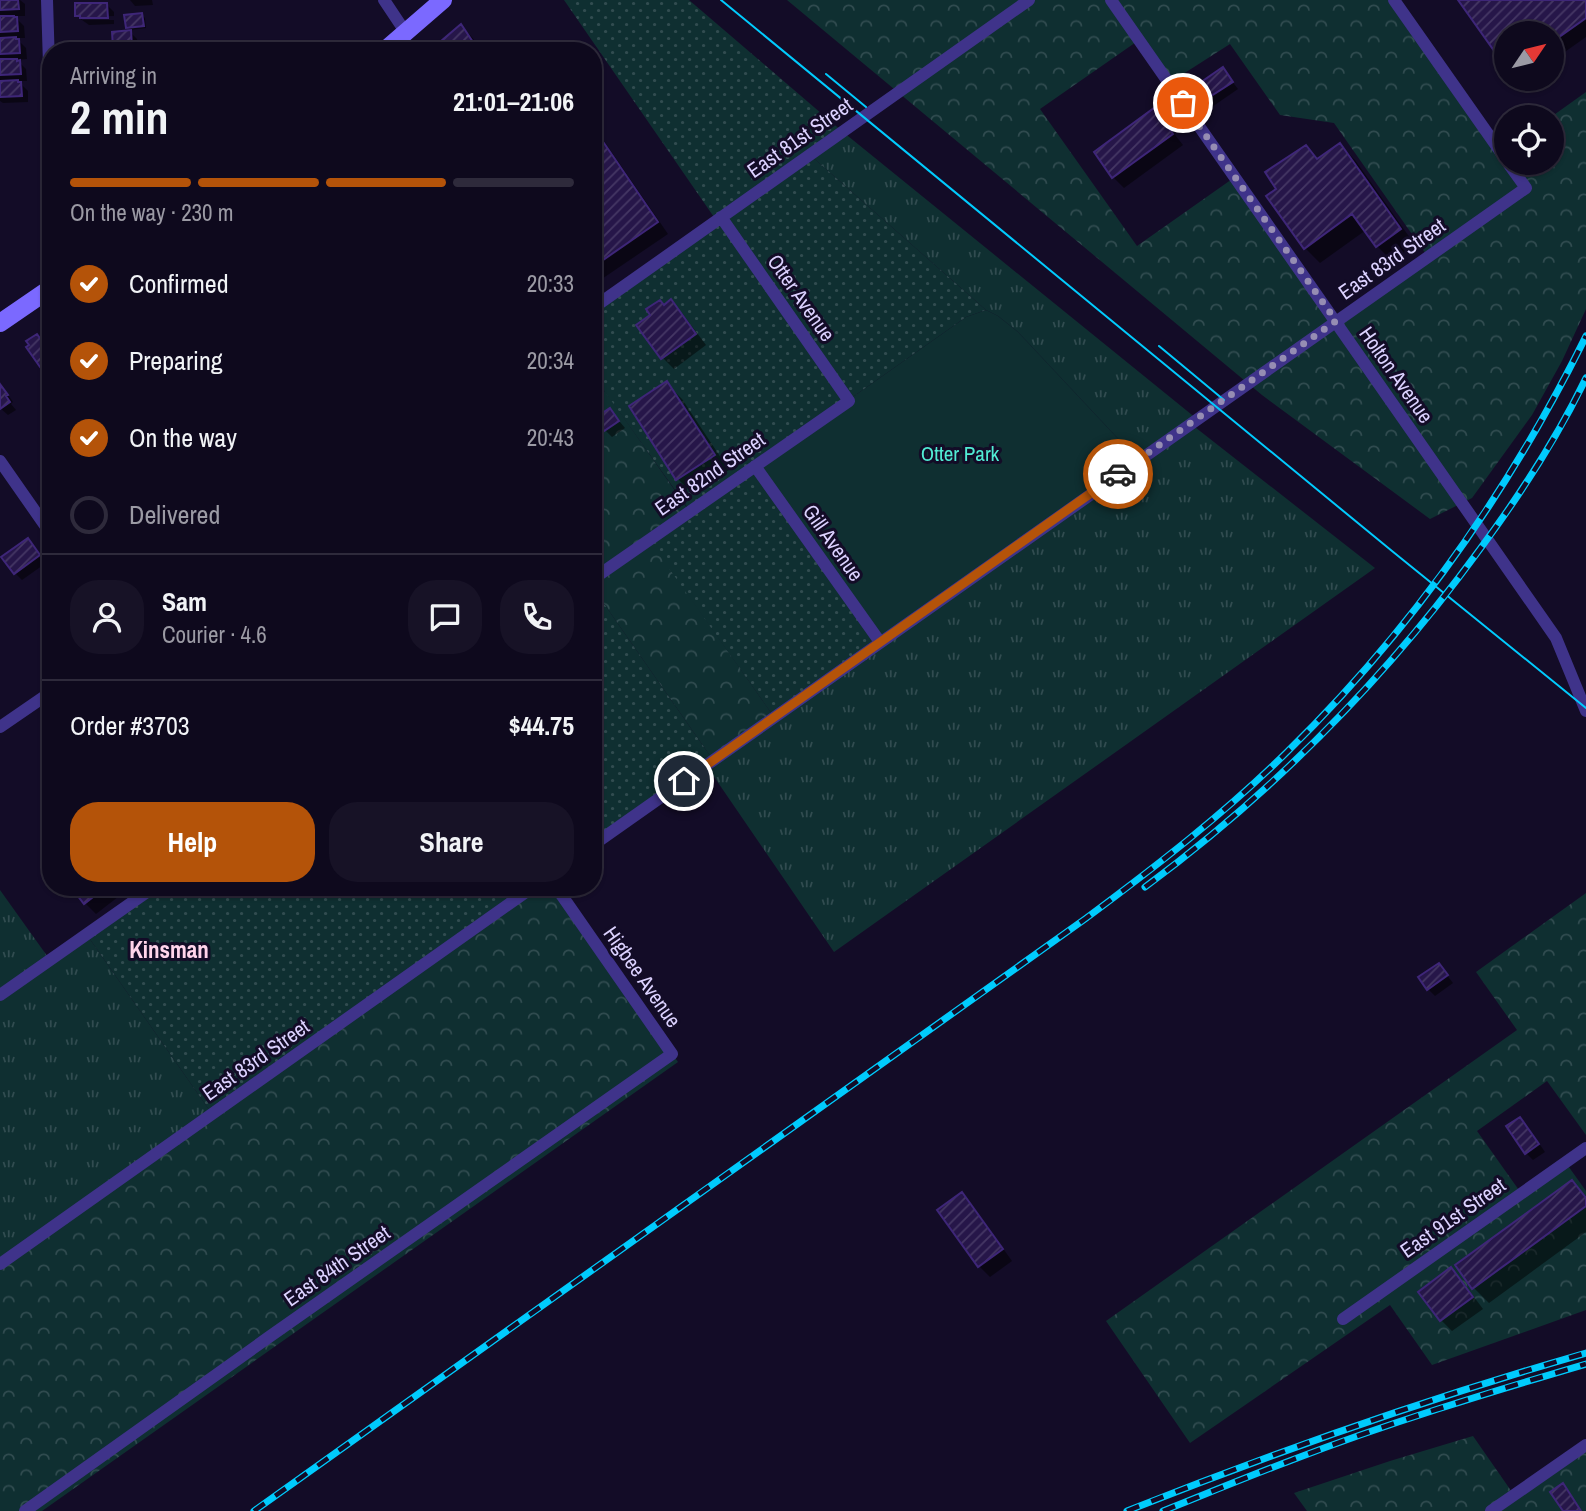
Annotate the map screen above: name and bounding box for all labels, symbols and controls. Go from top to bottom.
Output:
north arrow [1494,21,1564,91]
map controls [1494,21,1564,175]
text: Arriving in [70,60,157,91]
pin [1153,73,1213,133]
text: 21:01–21:06 [453,84,574,119]
icon: bag [1164,84,1202,122]
text: 2 min [70,86,169,148]
street label: East 81st Street [741,90,858,185]
button: locate [1494,105,1564,175]
text: On the way · 230 m [70,197,234,228]
street label: East 83rd Street [1332,211,1451,306]
street label: Otter Avenue [761,248,842,347]
icon: check [70,265,108,303]
text: Confirmed [129,266,229,301]
text: 20:33 [527,268,574,299]
street label: Holton Avenue [1352,321,1440,429]
icon: check [70,342,108,380]
text: Preparing [129,343,223,378]
text: 20:34 [527,345,574,376]
icon: check [70,419,108,457]
text: On the way [129,420,237,455]
text: 20:43 [527,422,574,453]
street label: East 82nd Street [649,425,771,522]
park label: Otter Park [921,439,1000,468]
courier [1083,439,1153,509]
icon: car [1099,455,1137,493]
text: Delivered [129,497,220,532]
street label: Gill Avenue [796,498,870,587]
button: person [70,580,144,654]
button: chat [408,580,482,654]
button: phone [500,580,574,654]
text: Sam [162,584,207,619]
text: Courier · 4.6 [162,619,267,650]
text: Order #3703 [70,708,190,743]
text: $44.75 [509,708,574,743]
pin [654,751,714,811]
icon: home [665,762,703,800]
button: Help [70,802,315,882]
button: Share [329,802,574,882]
street label: Higbee Avenue [597,920,688,1033]
district label: Kinsman [129,934,209,965]
street label: East 83rd Street [196,1012,315,1107]
street label: East 91st Street [1394,1170,1511,1265]
street label: East 84th Street [278,1218,396,1313]

